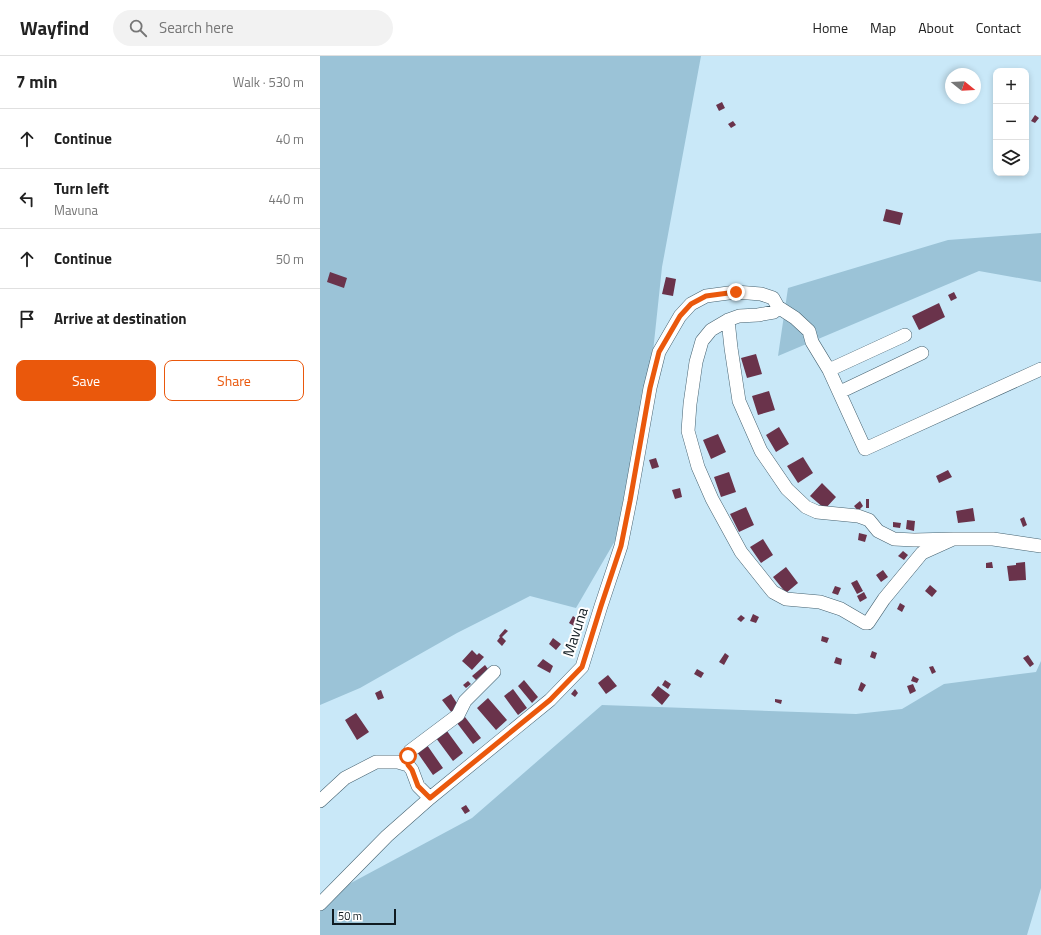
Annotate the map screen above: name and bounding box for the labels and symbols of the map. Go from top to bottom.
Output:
north arrow [945,68,981,104]
route end [727,283,745,301]
street label: Mavuna [556,604,594,660]
route start [399,747,417,765]
scale bar [332,907,396,926]

